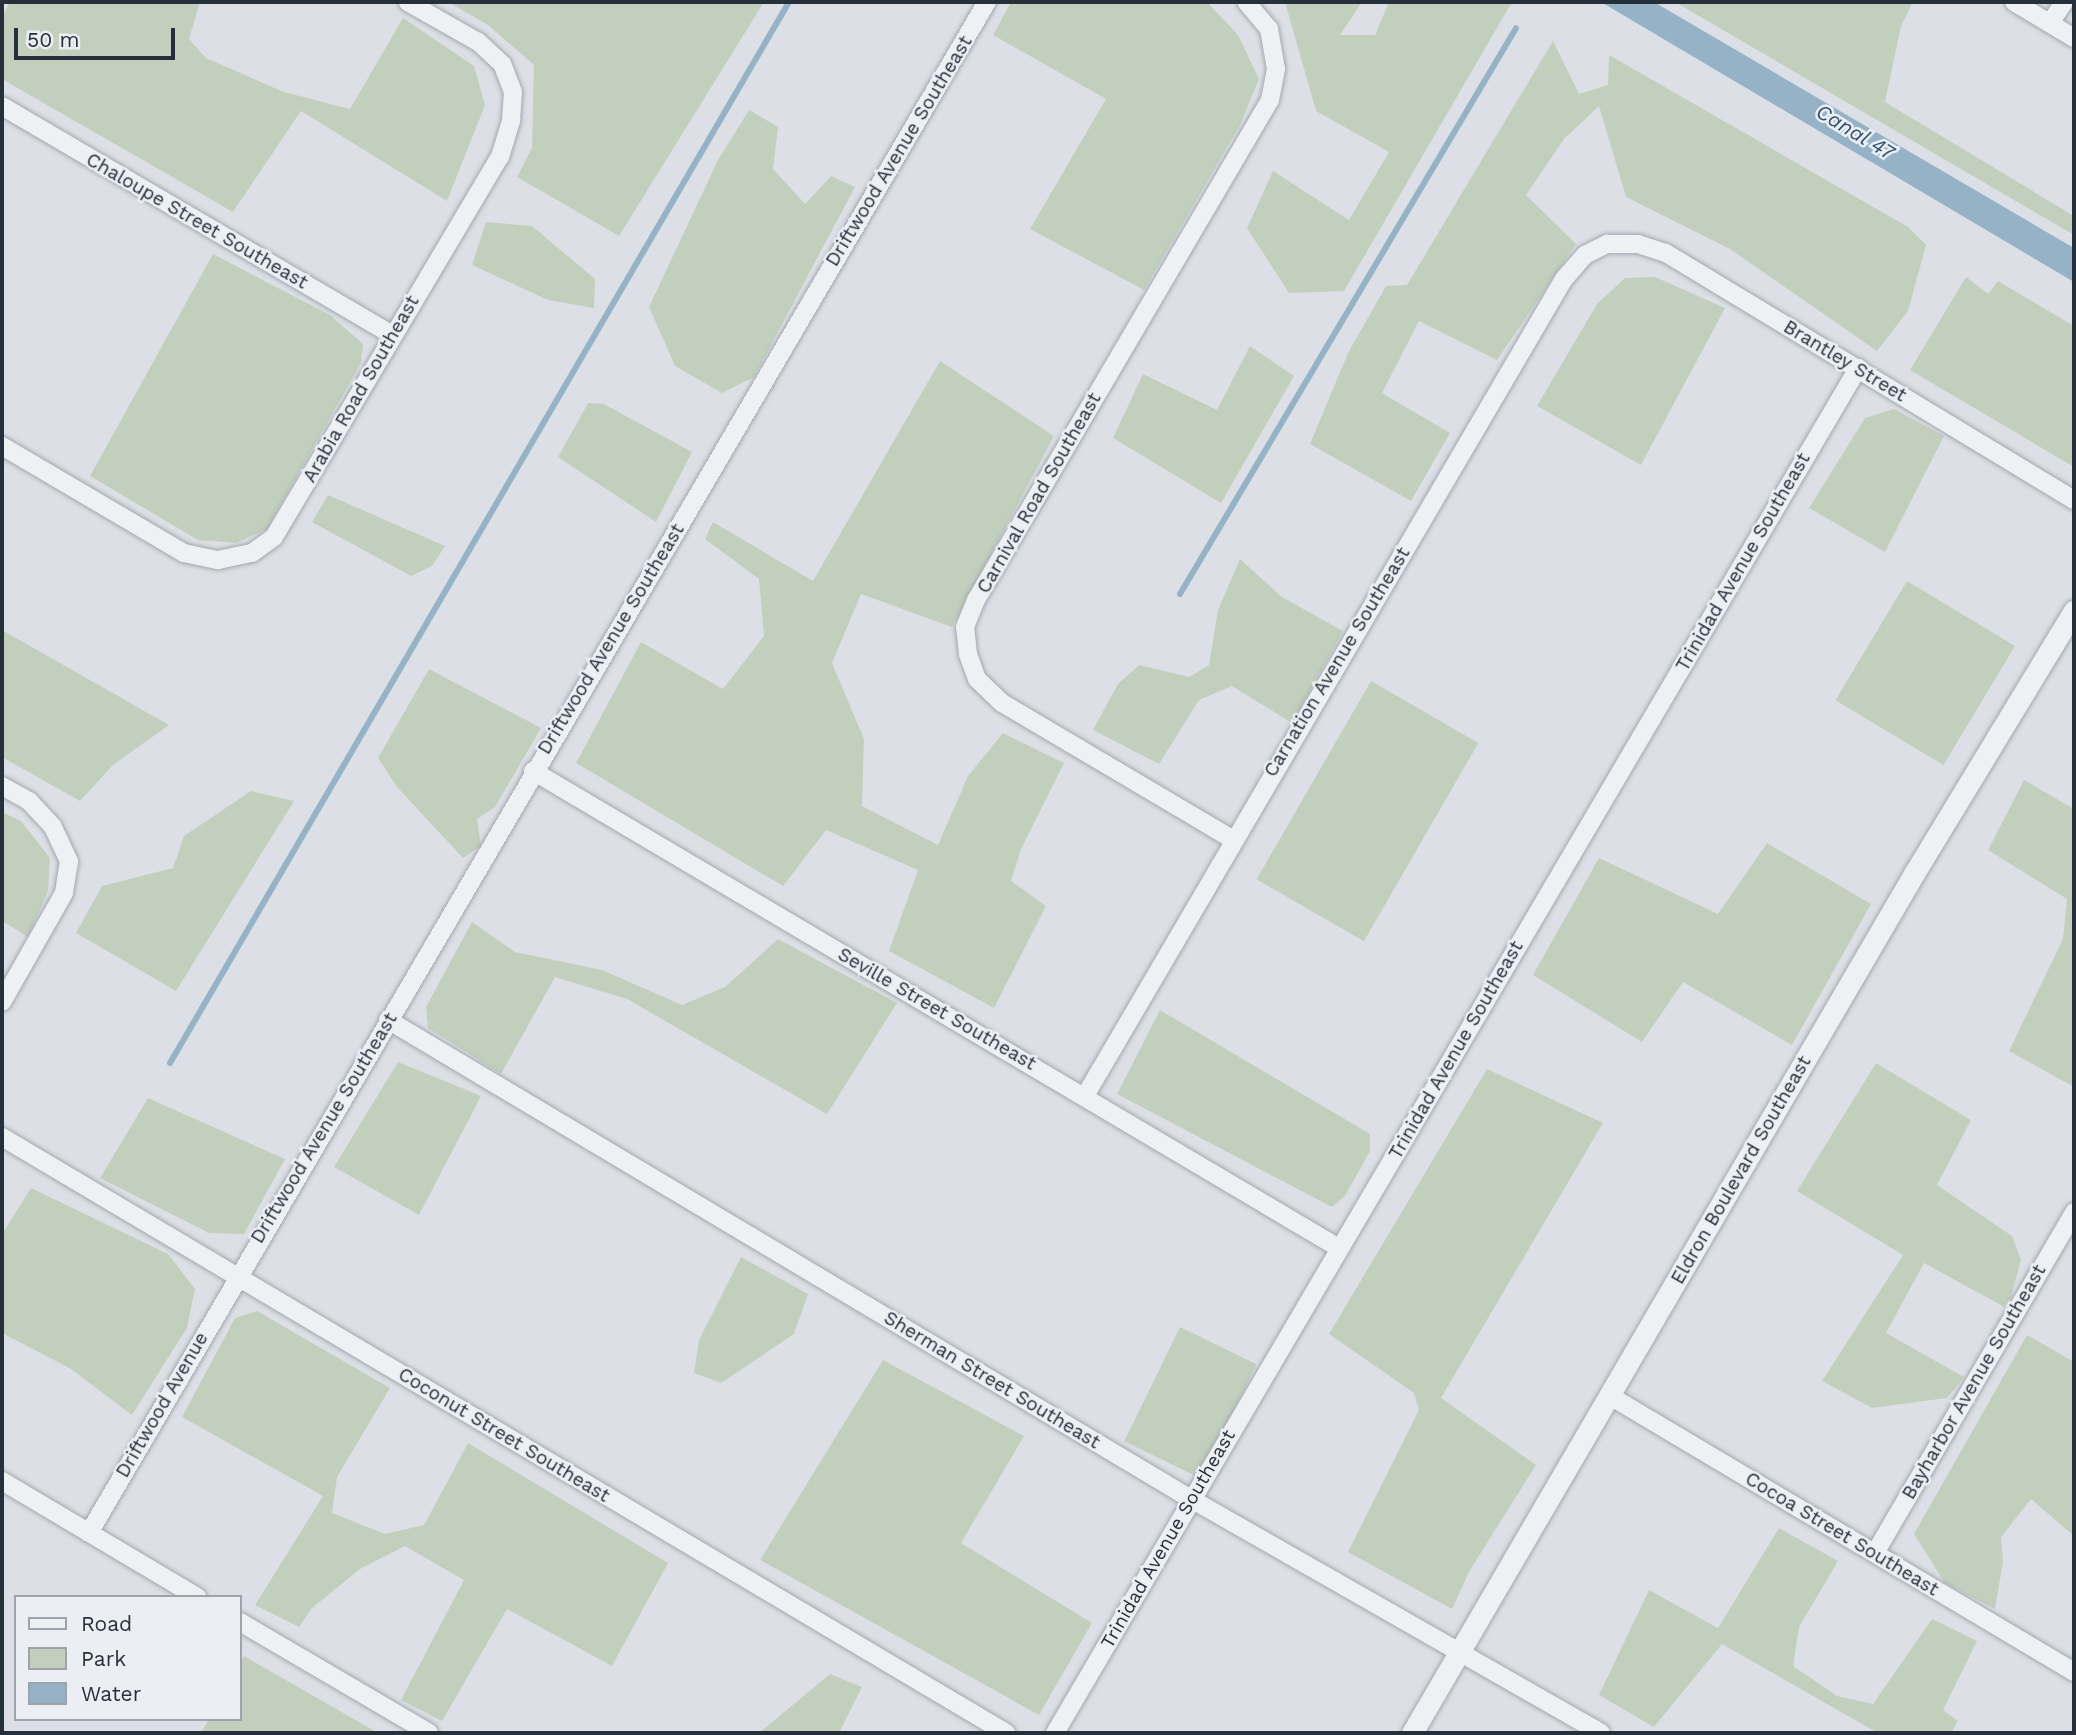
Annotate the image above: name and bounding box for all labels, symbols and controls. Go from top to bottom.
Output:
scale bar [18,14,178,58]
text: 50 m [27,27,79,52]
street label: Driftwood Avenue Southeast [821,31,977,271]
water label: Canal 47 [1811,99,1899,165]
street label: Chaloupe Street Southeast [82,148,312,294]
street label: Arabia Road Southeast [298,291,424,487]
street label: Brantley Street [1779,315,1911,407]
street label: Carnival Road Southeast [972,388,1106,598]
street label: Trinidad Avenue Southeast [1671,448,1815,676]
street label: Driftwood Avenue Southeast [533,519,689,759]
street label: Carnation Avenue Southeast [1259,543,1415,781]
street label: Trinidad Avenue Southeast [1384,936,1528,1164]
street label: Seville Street Southeast [834,943,1040,1075]
street label: Driftwood Avenue Southeast [246,1008,402,1248]
street label: Eldron Boulevard Southeast [1666,1052,1816,1288]
street label: Bayharbor Avenue Southeast [1897,1260,2051,1504]
street label: Sherman Street Southeast [880,1306,1104,1454]
street label: Driftwood Avenue [111,1328,213,1482]
street label: Coconut Street Southeast [394,1363,614,1507]
street label: Trinidad Avenue Southeast [1096,1425,1240,1653]
street label: Cocoa Street Southeast [1741,1467,1943,1601]
legend [14,1595,242,1721]
text: Road [81,1611,132,1636]
text: Park [81,1646,126,1671]
text: Water [81,1681,141,1706]

